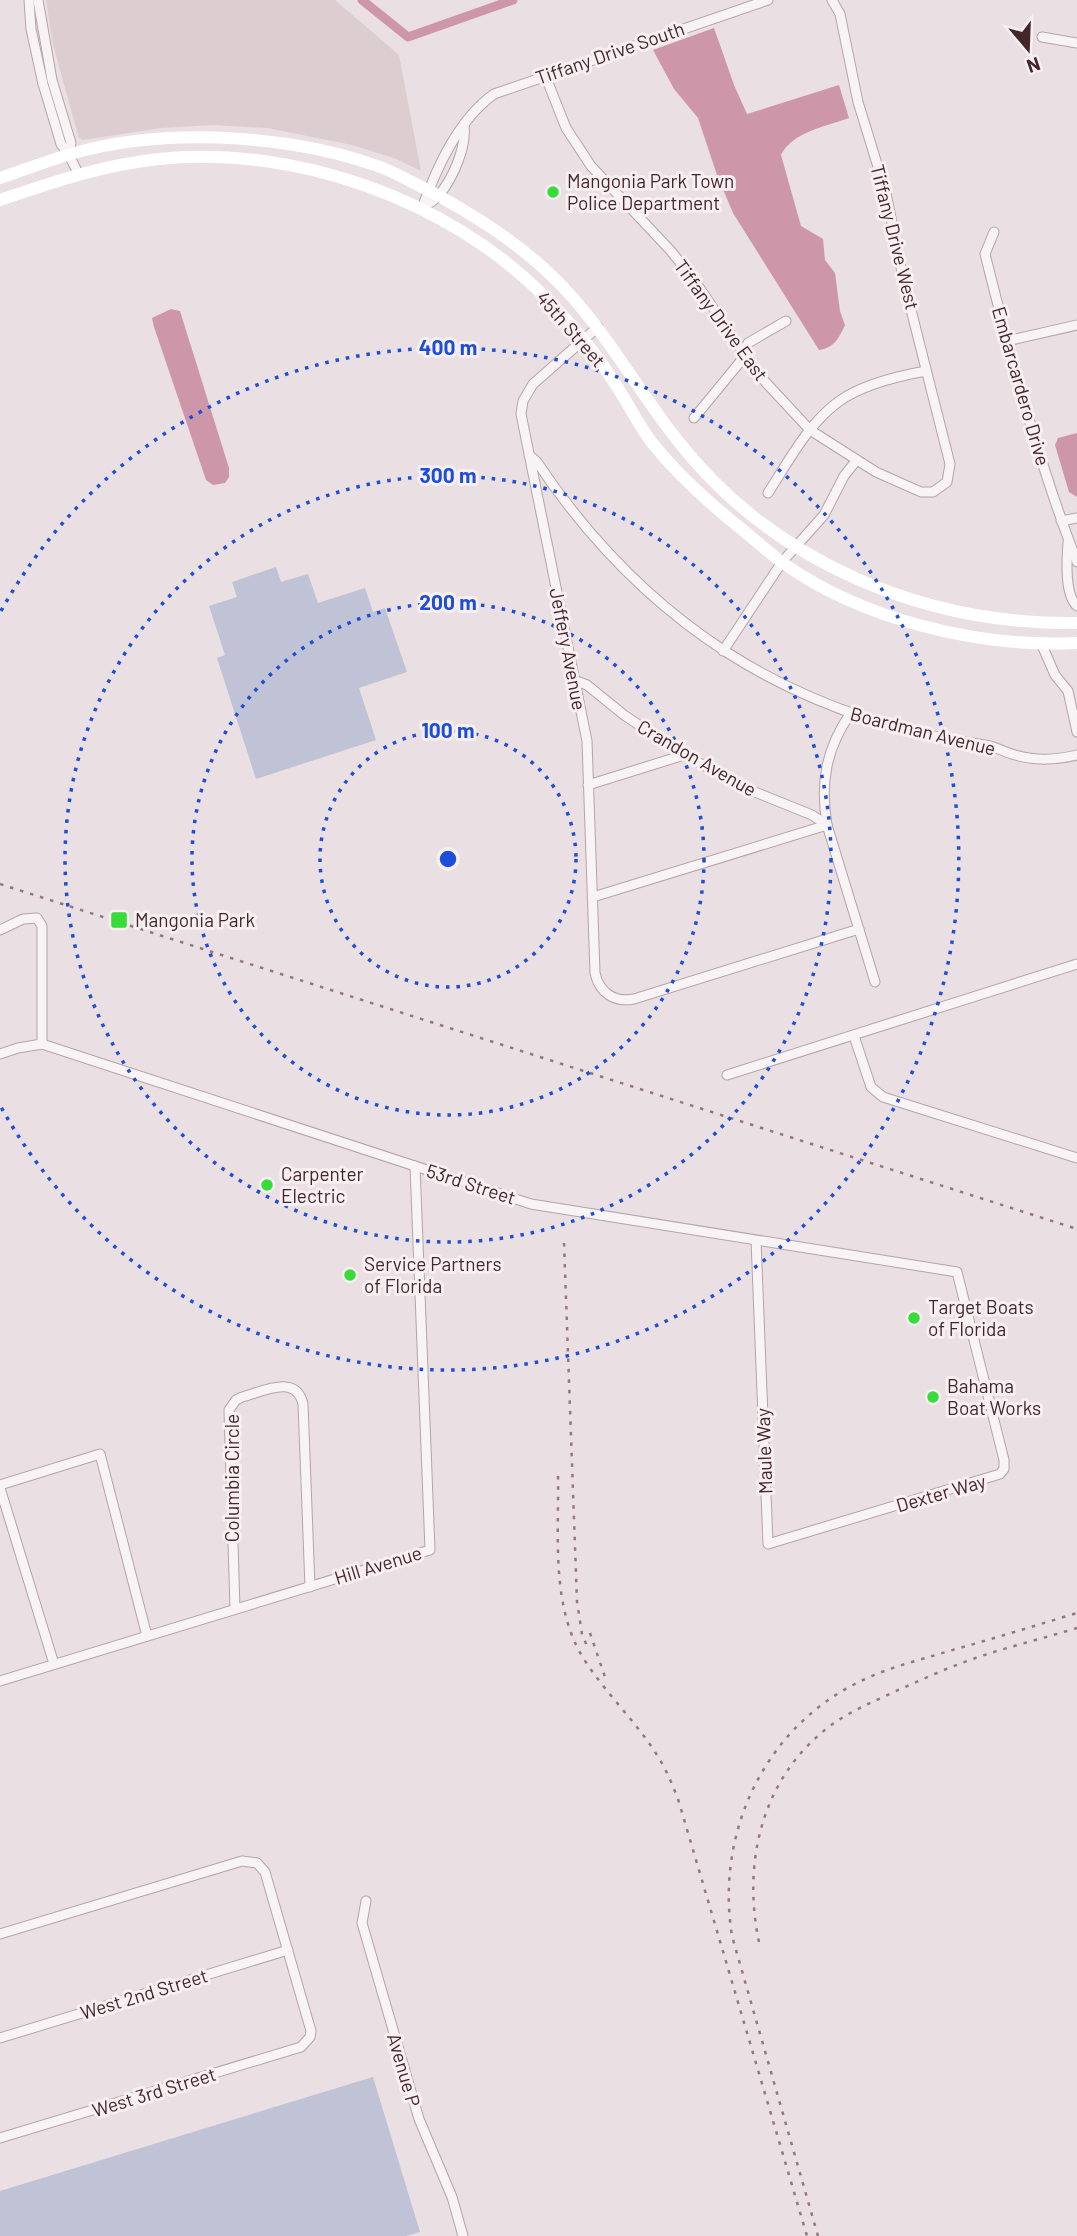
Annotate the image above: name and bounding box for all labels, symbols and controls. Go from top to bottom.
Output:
north arrow [993,14,1063,84]
street label: Tiffany Drive South [532,16,687,89]
text: N [1024,53,1043,78]
street label: Tiffany Drive West [866,162,925,312]
place label: Mangonia Park Town Police Department [567,169,734,214]
marker: Mangonia Park Town Police Department [545,184,561,200]
street label: Tiffany Drive East [670,255,773,385]
street label: 45th Street [532,286,611,371]
street label: Embarcardero Drive [988,304,1055,468]
text: 400 m [419,334,477,359]
text: 300 m [419,462,477,487]
street label: Jeffery Avenue [545,586,592,712]
text: 200 m [419,589,477,614]
street label: Boardman Avenue [848,701,998,760]
street label: Crandon Avenue [634,714,761,801]
text: 100 m [421,717,475,742]
centre of rings [436,847,460,871]
place label: Mangonia Park [135,908,255,931]
marker: Mangonia Park [109,910,129,930]
street label: 53rd Street [424,1158,519,1209]
place label: Carpenter Electric [281,1162,364,1207]
marker: Carpenter Electric [259,1177,275,1193]
place label: Service Partners of Florida [364,1252,502,1297]
marker: Service Partners of Florida [342,1267,358,1283]
place label: Target Boats of Florida [928,1295,1034,1340]
marker: Target Boats of Florida [906,1310,922,1326]
place label: Bahama Boat Works [947,1374,1041,1419]
marker: Bahama Boat Works [925,1389,941,1405]
street label: Maule Way [751,1407,776,1494]
street label: Columbia Circle [220,1414,243,1542]
street label: Dexter Way [893,1469,989,1516]
street label: Hill Avenue [331,1540,424,1589]
street label: West 2nd Street [77,1963,210,2024]
street label: Avenue P [383,2030,426,2109]
street label: West 3rd Street [89,2062,219,2121]

